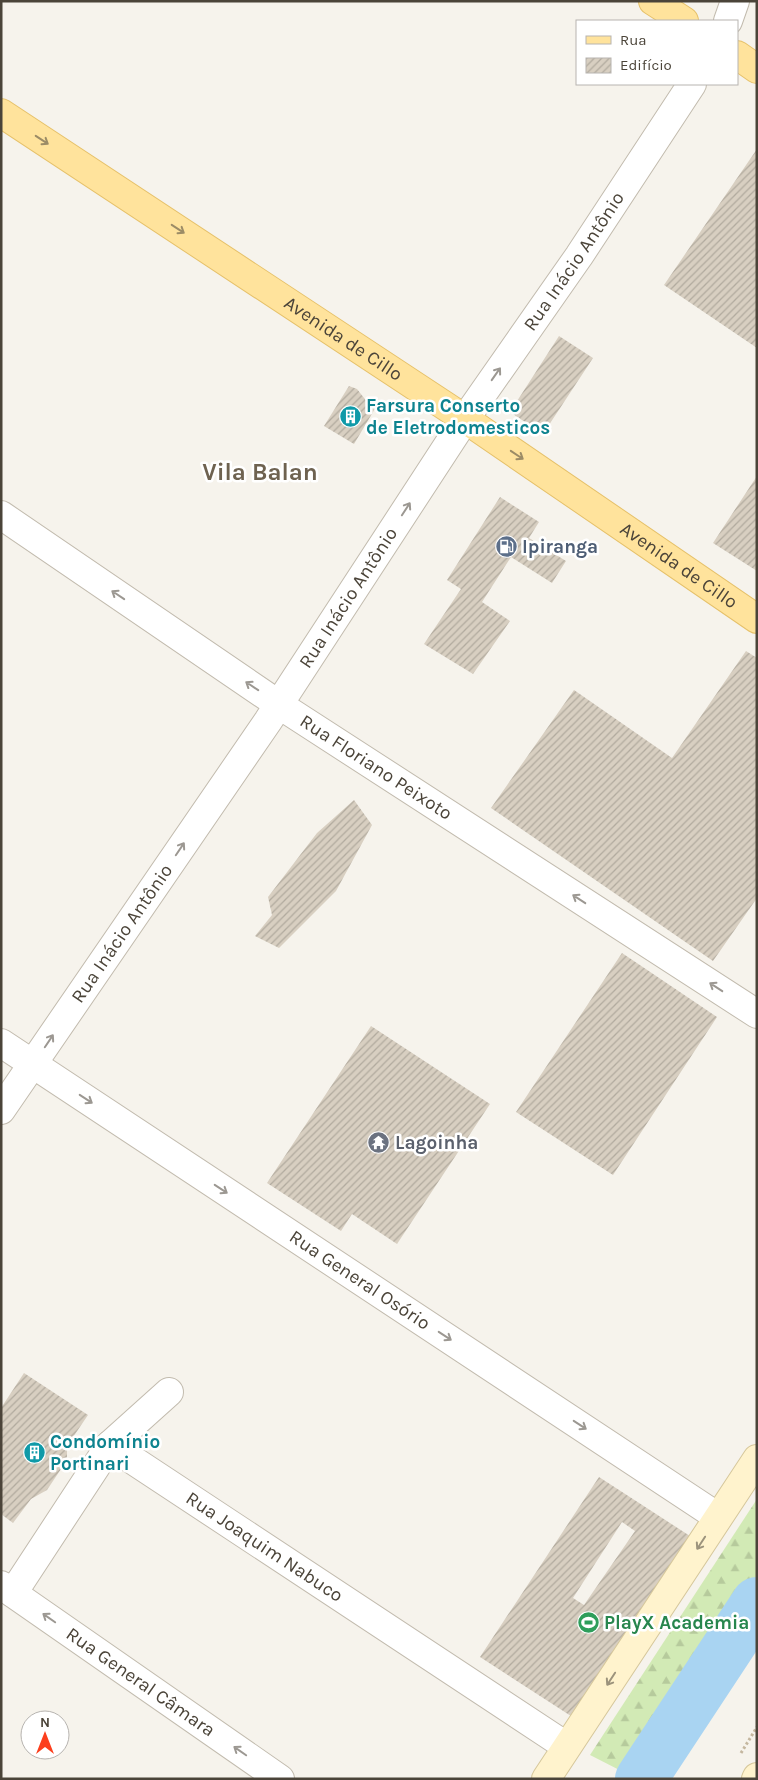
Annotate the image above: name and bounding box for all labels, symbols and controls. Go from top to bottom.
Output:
legend [576,20,738,85]
text: Rua [620,31,647,49]
text: Edifício [620,56,672,74]
one-way arrow [35,135,49,145]
street label: Rua Inácio Antônio [519,188,629,335]
one-way arrow [170,225,184,235]
street label: Avenida de Cillo [280,292,407,386]
one-way arrow [491,368,501,382]
place label: Farsura Conserto de Eletrodomesticos [366,395,550,439]
building icon: Farsura Conserto de Eletrodomesticos [338,405,362,429]
one-way arrow [510,450,524,460]
district label: Vila Balan [202,458,318,486]
one-way arrow [401,503,411,517]
street label: Avenida de Cillo [616,518,742,613]
street label: Rua Inácio Antônio [295,523,402,672]
fuel station icon: Ipiranga [494,535,518,559]
place label: Ipiranga [522,536,598,558]
one-way arrow [111,590,125,600]
one-way arrow [246,681,260,691]
street label: Rua Floriano Peixoto [296,710,456,825]
one-way arrow [175,842,185,856]
street label: Rua Inácio Antônio [67,860,177,1007]
one-way arrow [573,894,587,904]
one-way arrow [709,982,723,992]
one-way arrow [44,1034,54,1048]
one-way arrow [78,1094,92,1104]
temple icon: Lagoinha [367,1131,391,1155]
place label: Lagoinha [395,1132,478,1154]
one-way arrow [214,1184,228,1194]
street label: Rua General Osório [285,1226,434,1335]
one-way arrow [437,1331,451,1341]
one-way arrow [573,1420,587,1431]
place label: Condomínio Portinari [50,1431,160,1475]
building icon: Condomínio Portinari [22,1441,46,1465]
street label: Rua Joaquim Nabuco [182,1487,347,1607]
one-way arrow [695,1536,706,1550]
sports icon: PlayX Academia [576,1611,600,1635]
place label: PlayX Academia [604,1612,749,1634]
one-way arrow [42,1613,56,1623]
street label: Rua General Câmara [62,1623,219,1741]
one-way arrow [606,1671,616,1685]
north arrow [20,1710,70,1760]
text: N [40,1714,50,1731]
one-way arrow [233,1746,247,1756]

